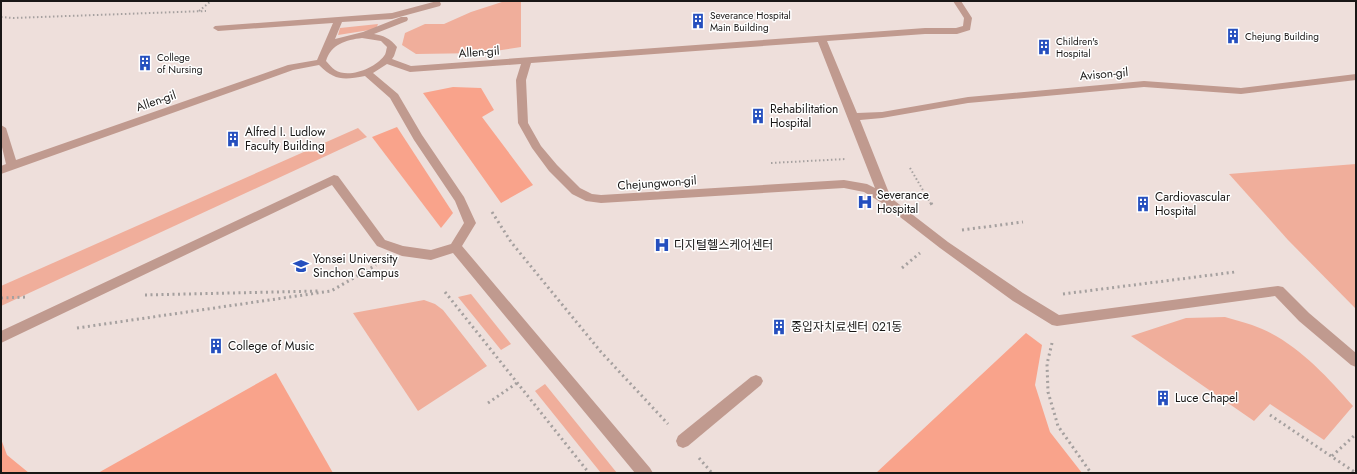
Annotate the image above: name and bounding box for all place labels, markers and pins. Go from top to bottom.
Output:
place label: Severance Hospital Main Building [710,8,791,35]
building icon: Severance Hospital Main Building [689,12,707,30]
building icon: Chejung Building [1224,27,1242,45]
place label: Chejung Building [1245,29,1319,44]
place label: Children's Hospital [1056,34,1098,61]
building icon: Children's Hospital [1035,38,1053,56]
place label: College of Nursing [157,50,202,77]
building icon: College of Nursing [136,54,154,72]
place label: Rehabilitation Hospital [770,100,838,132]
building icon: Rehabilitation Hospital [749,107,767,125]
place label: Alfred I. Ludlow Faculty Building [245,123,326,155]
building icon: Alfred I. Ludlow Faculty Building [224,130,242,148]
place label: Severance Hospital [877,186,929,218]
place label: Cardiovascular Hospital [1155,188,1231,220]
hospital icon: Severance Hospital [856,193,874,211]
building icon: Cardiovascular Hospital [1134,195,1152,213]
hospital icon: 디지털헬스케어센터 [653,236,671,254]
place label: 디지털헬스케어센터 [674,236,773,254]
place label: Yonsei University Sinchon Campus [313,250,399,282]
school or university icon: Yonsei University Sinchon Campus [292,257,310,275]
building icon: 중입자치료센터 021동 [770,318,788,336]
place label: 중입자치료센터 021동 [791,318,902,336]
building icon: College of Music [207,337,225,355]
place label: College of Music [228,337,315,355]
building icon: Luce Chapel [1154,389,1172,407]
place label: Luce Chapel [1175,389,1238,407]

